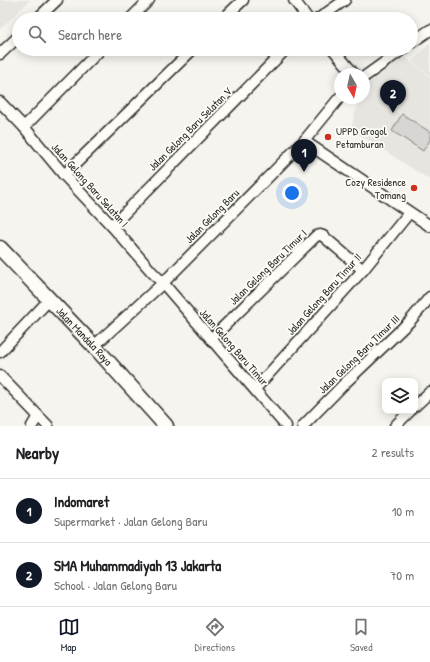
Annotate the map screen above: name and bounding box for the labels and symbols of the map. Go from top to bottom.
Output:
north arrow [334,68,370,104]
pin: 2 [380,80,406,113]
street label: Jalan Gelong Baru Selatan V [145,84,235,174]
place label: UPPD Grogol Petamburan [336,124,387,151]
marker: UPPD Grogol Petamburan [323,132,333,142]
pin: 1 [291,139,317,172]
street label: Jalan Gelong Baru Selatan I [49,140,131,230]
place label: Cozy Residence Tomang [345,175,407,202]
your location [282,183,302,203]
marker: Cozy Residence Tomang [409,183,419,193]
street label: Jalan Gelong Baru [182,186,242,246]
street label: Jalan Gelong Baru Timur I [226,226,310,308]
street label: Jalan Gelong Baru Timur II [284,250,364,338]
street label: Jalan Mandala Raya [53,304,116,369]
street label: Jalan Gelong Baru Timur [197,306,272,389]
street label: Jalan Gelong Baru Timur III [315,312,403,396]

